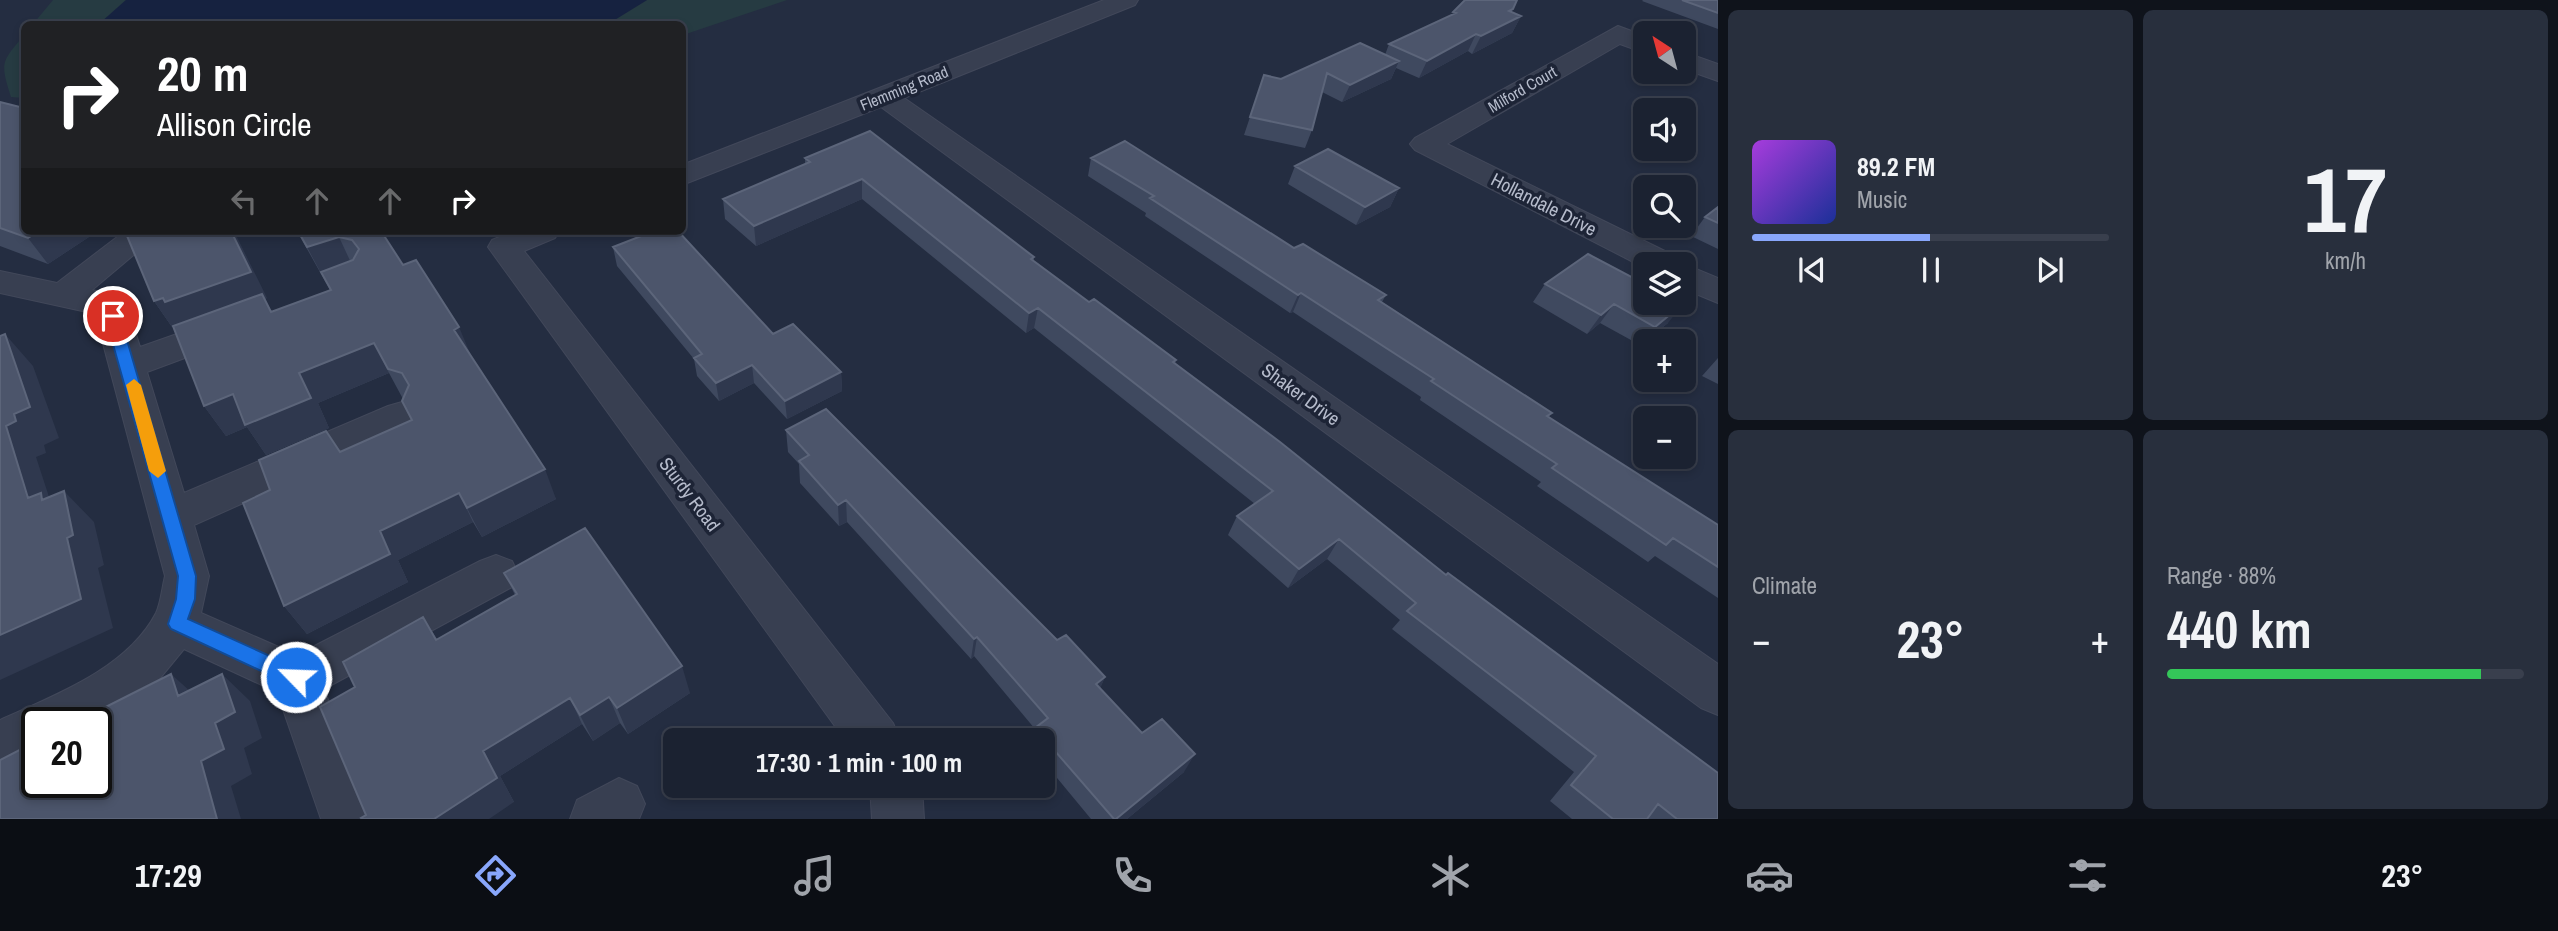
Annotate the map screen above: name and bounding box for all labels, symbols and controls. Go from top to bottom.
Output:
north arrow [1633,21,1696,84]
map controls [1633,21,1696,469]
text: 20 m [157,40,249,106]
icon: right [42,49,133,140]
street label: Flemming Road [857,60,951,116]
street label: Milford Court [1484,60,1561,117]
button: sound [1633,98,1696,161]
text: Allison Circle [157,103,312,146]
text: 17 [2304,138,2387,260]
text: 89.2 FM [1857,149,1935,184]
street label: Hollandale Drive [1487,166,1601,242]
button: search [1633,175,1696,238]
icon: left [225,182,263,220]
icon: ahead [298,182,336,220]
icon: ahead [371,182,409,220]
icon: right [444,182,482,220]
text: Music [1857,184,1907,215]
text: km/h [2325,245,2366,276]
icon: previous [1793,251,1831,289]
icon: pause [1912,251,1950,289]
icon: next [2031,251,2069,289]
button: layers [1633,252,1696,315]
pin [83,286,143,346]
icon: arrive [94,297,132,335]
button: + [1633,329,1696,392]
street label: Shaker Drive [1257,357,1345,431]
button: − [1633,406,1696,469]
street label: Sturdy Road [654,452,726,536]
text: Range · 88% [2167,560,2276,591]
text: Climate [1752,570,1817,601]
text: 440 km [2167,594,2312,664]
text: 23° [1896,604,1965,674]
text: − [1752,614,1770,665]
text: + [2091,614,2109,665]
position arrow [259,640,333,714]
speed limit sign: 20 [21,707,112,798]
text: 17:30 · 1 min · 100 m [756,745,962,780]
icon: directions [471,851,520,900]
icon: music [790,851,839,900]
icon: phone [1108,851,1157,900]
icon: climate [1426,851,1475,900]
icon: car [1745,851,1794,900]
icon: filters [2063,851,2112,900]
text: 17:29 [135,854,202,897]
text: 23° [2381,854,2423,897]

